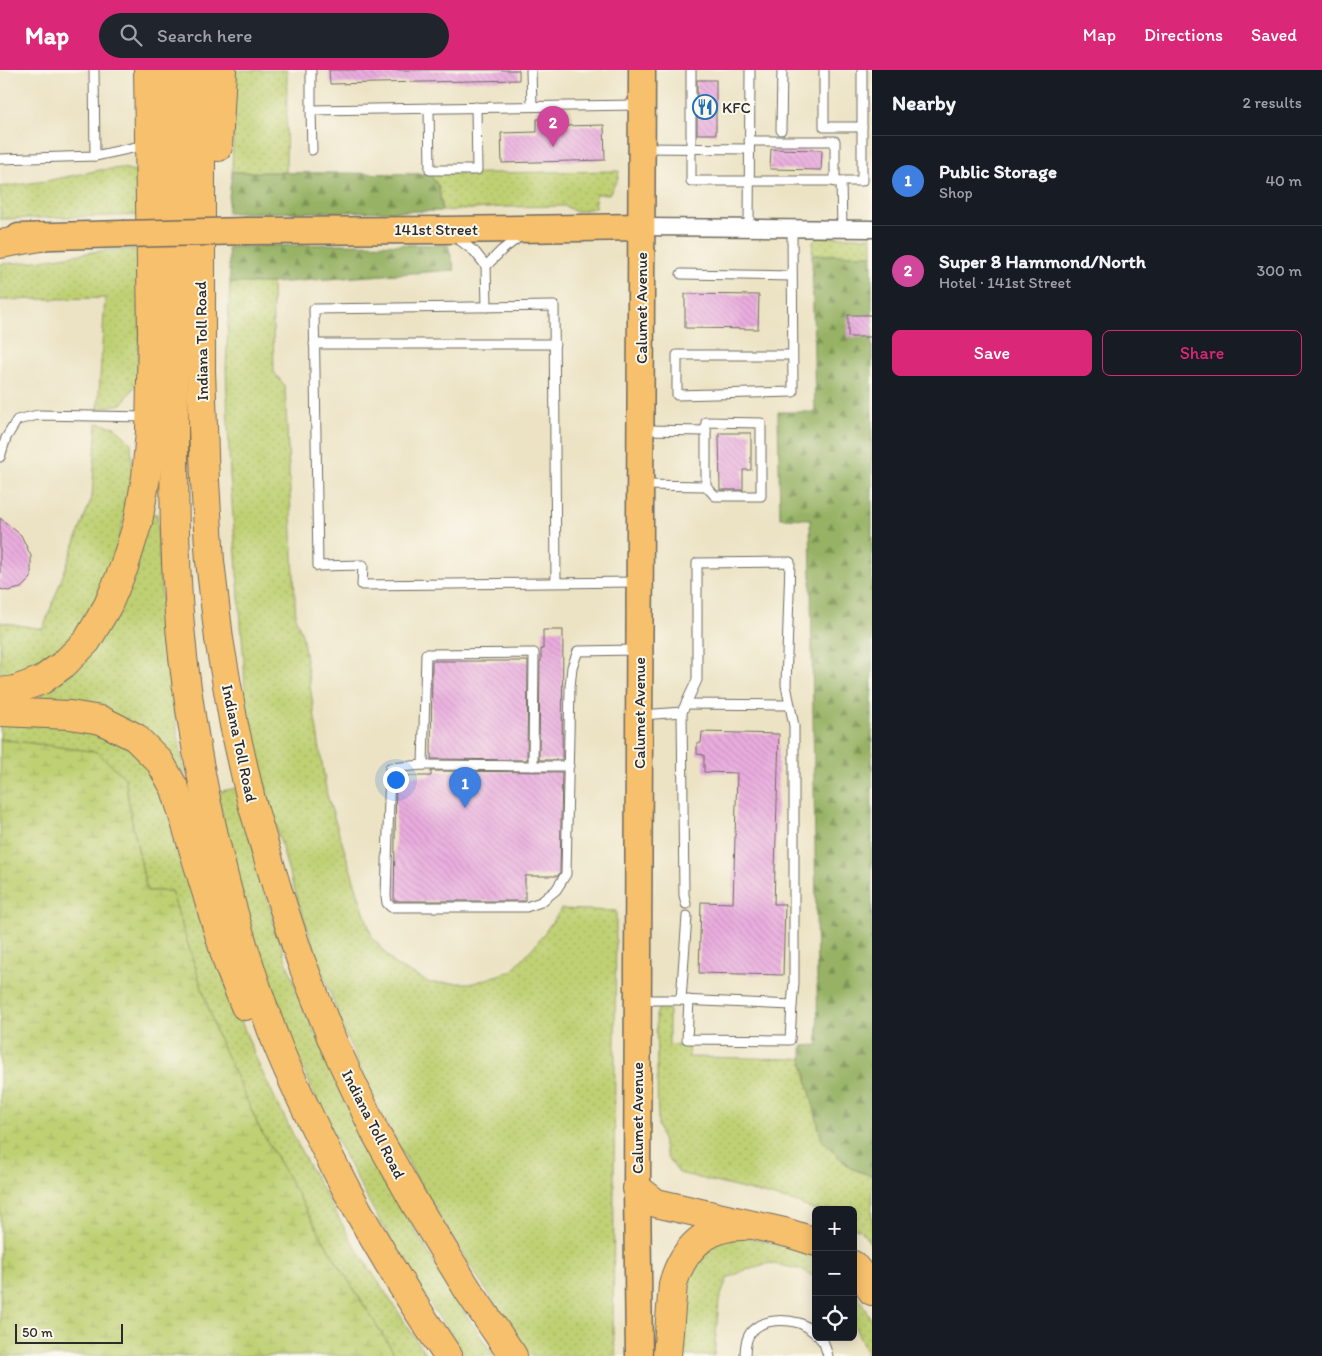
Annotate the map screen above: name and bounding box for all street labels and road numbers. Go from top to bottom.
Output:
street label: 141st Street [394,220,478,239]
street label: Calumet Avenue [632,252,651,364]
street label: Indiana Toll Road [191,281,212,401]
street label: Calumet Avenue [630,657,649,769]
street label: Indiana Toll Road [218,683,261,804]
street label: Calumet Avenue [628,1062,647,1174]
street label: Indiana Toll Road [338,1067,409,1182]

